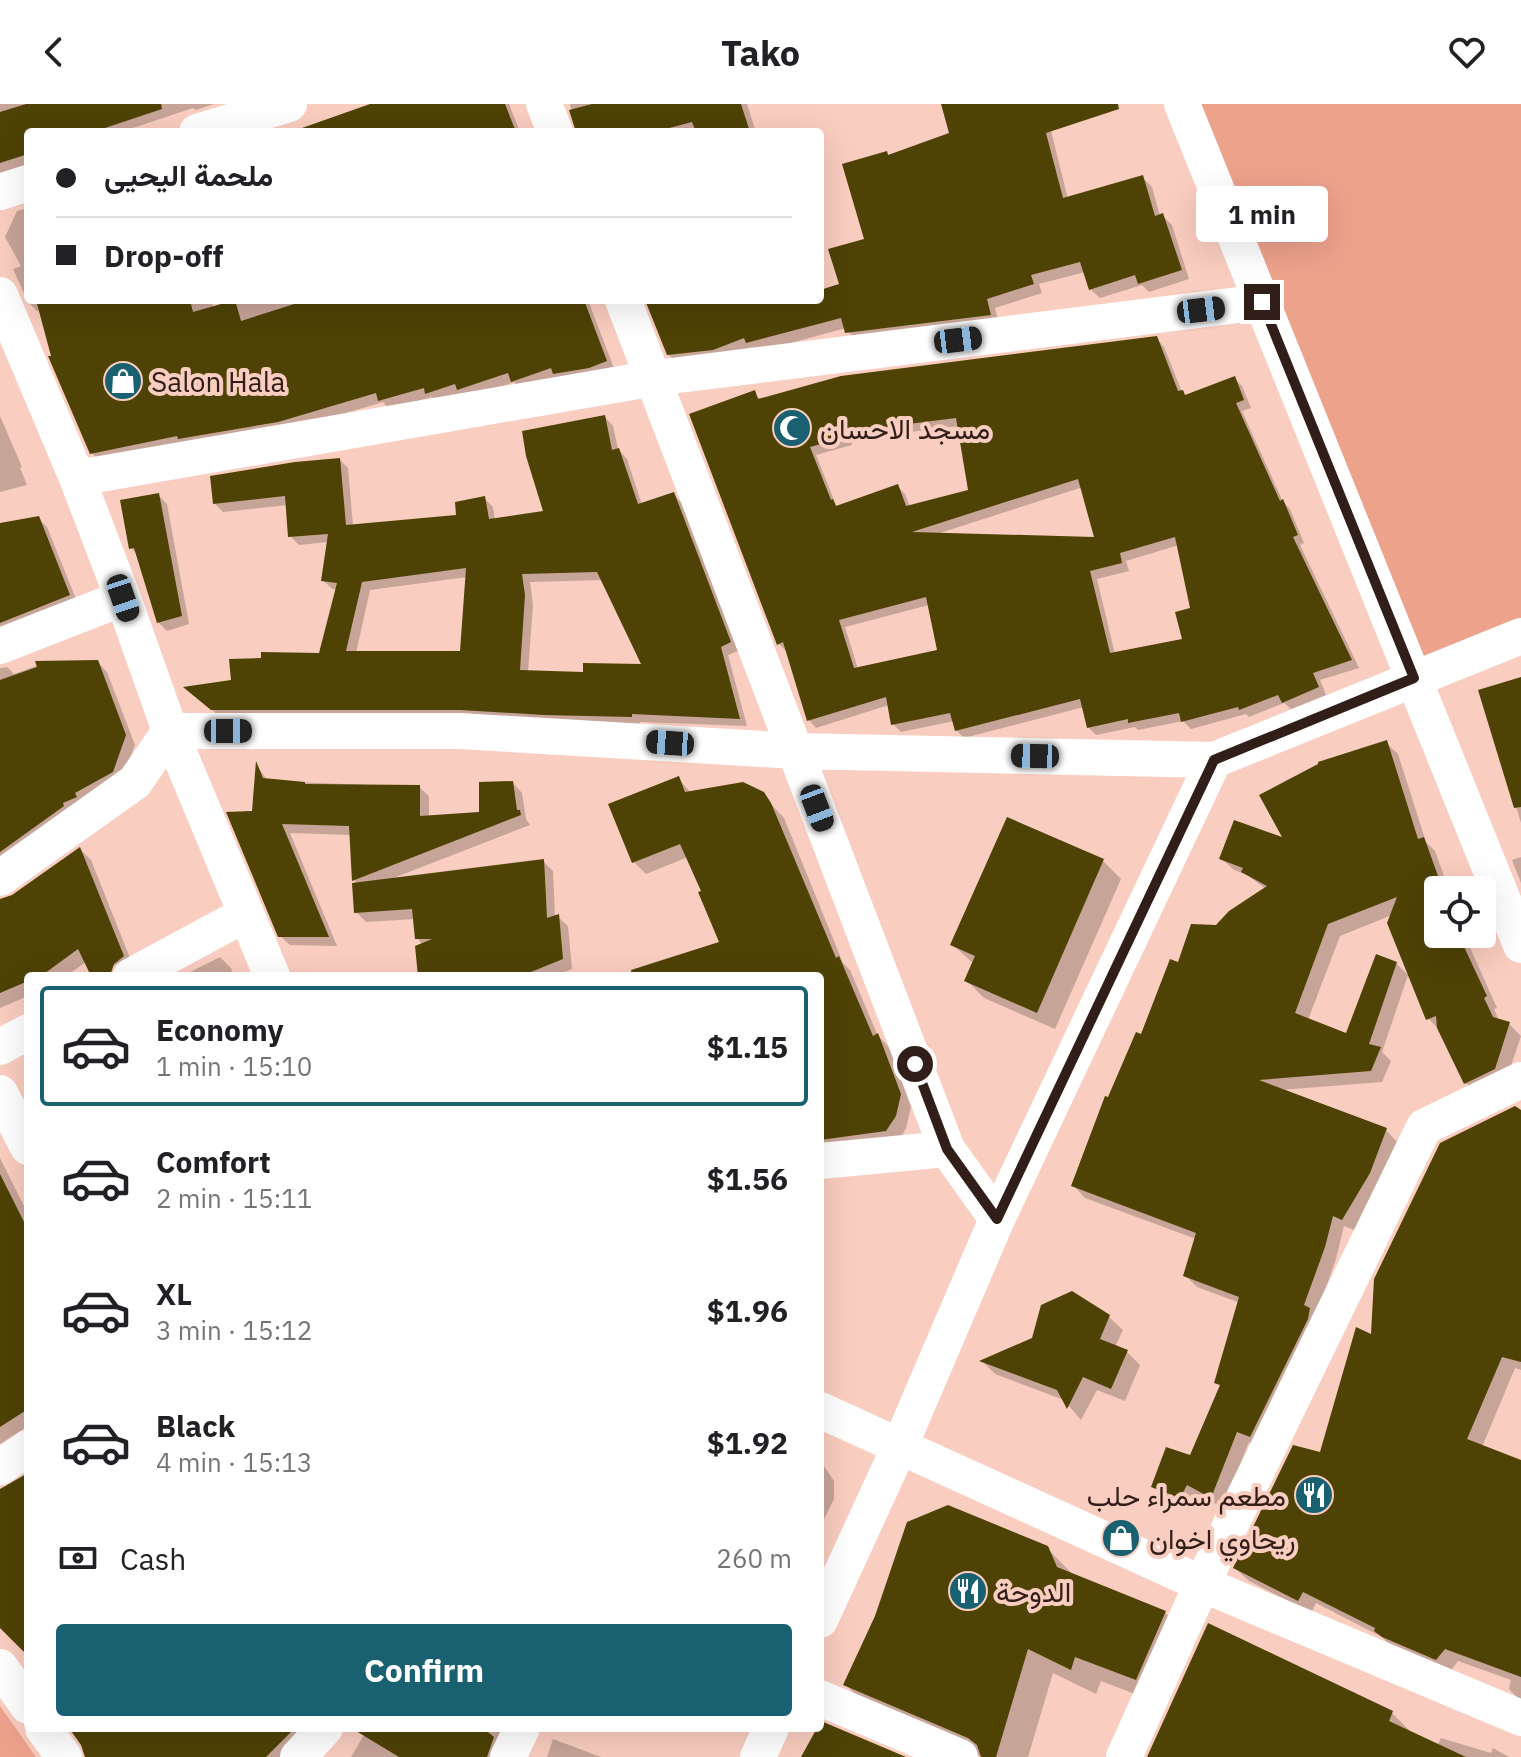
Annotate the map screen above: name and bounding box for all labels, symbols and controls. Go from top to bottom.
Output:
text: Tako [721,29,800,76]
icon: back [32,30,76,74]
icon: heart [1445,30,1489,74]
text: ملحمة اليحيى [104,155,273,194]
callout: 1 min [1196,186,1328,242]
text: 1 min [1228,197,1296,231]
text: Drop-off [104,236,223,275]
route end [1244,284,1280,320]
car [1176,295,1226,325]
car [933,325,983,355]
shop icon: Salon Hala [102,360,144,402]
place label: Salon Hala [151,363,285,400]
mosque icon: مسجد الاحسان [771,407,813,449]
place label: مسجد الاحسان [820,410,990,447]
car [104,571,142,625]
car [204,719,252,743]
car [645,729,695,757]
car [1011,744,1059,768]
car [797,781,837,835]
map controls [1424,876,1496,948]
button: locate [1424,876,1496,948]
icon: car [60,1010,132,1082]
text: Economy [156,1010,284,1049]
text: $1.15 [707,1027,788,1066]
route start [897,1046,933,1082]
text: 1 min · 15:10 [156,1049,312,1083]
icon: car [60,1142,132,1214]
text: Comfort [156,1142,271,1181]
text: $1.56 [707,1159,788,1198]
text: 2 min · 15:11 [156,1181,312,1215]
icon: car [60,1274,132,1346]
text: XL [156,1274,192,1313]
text: $1.96 [707,1291,788,1330]
text: 3 min · 15:12 [156,1313,312,1347]
icon: car [60,1406,132,1478]
text: Black [156,1406,235,1445]
text: $1.92 [707,1423,788,1462]
text: 4 min · 15:13 [156,1445,312,1479]
restaurant icon: مطعم سمراء حلب [1293,1474,1335,1516]
place label: مطعم سمراء حلب [1087,1477,1286,1515]
shop icon: ريحاوي اخوان [1100,1517,1142,1559]
place label: ريحاوي اخوان [1149,1520,1296,1562]
icon: cash [56,1536,100,1580]
text: Cash [120,1539,186,1578]
text: 260 m [716,1541,792,1575]
restaurant icon: الدوحة [947,1570,989,1612]
place label: الدوحة [996,1573,1071,1610]
button: Confirm [56,1624,792,1716]

